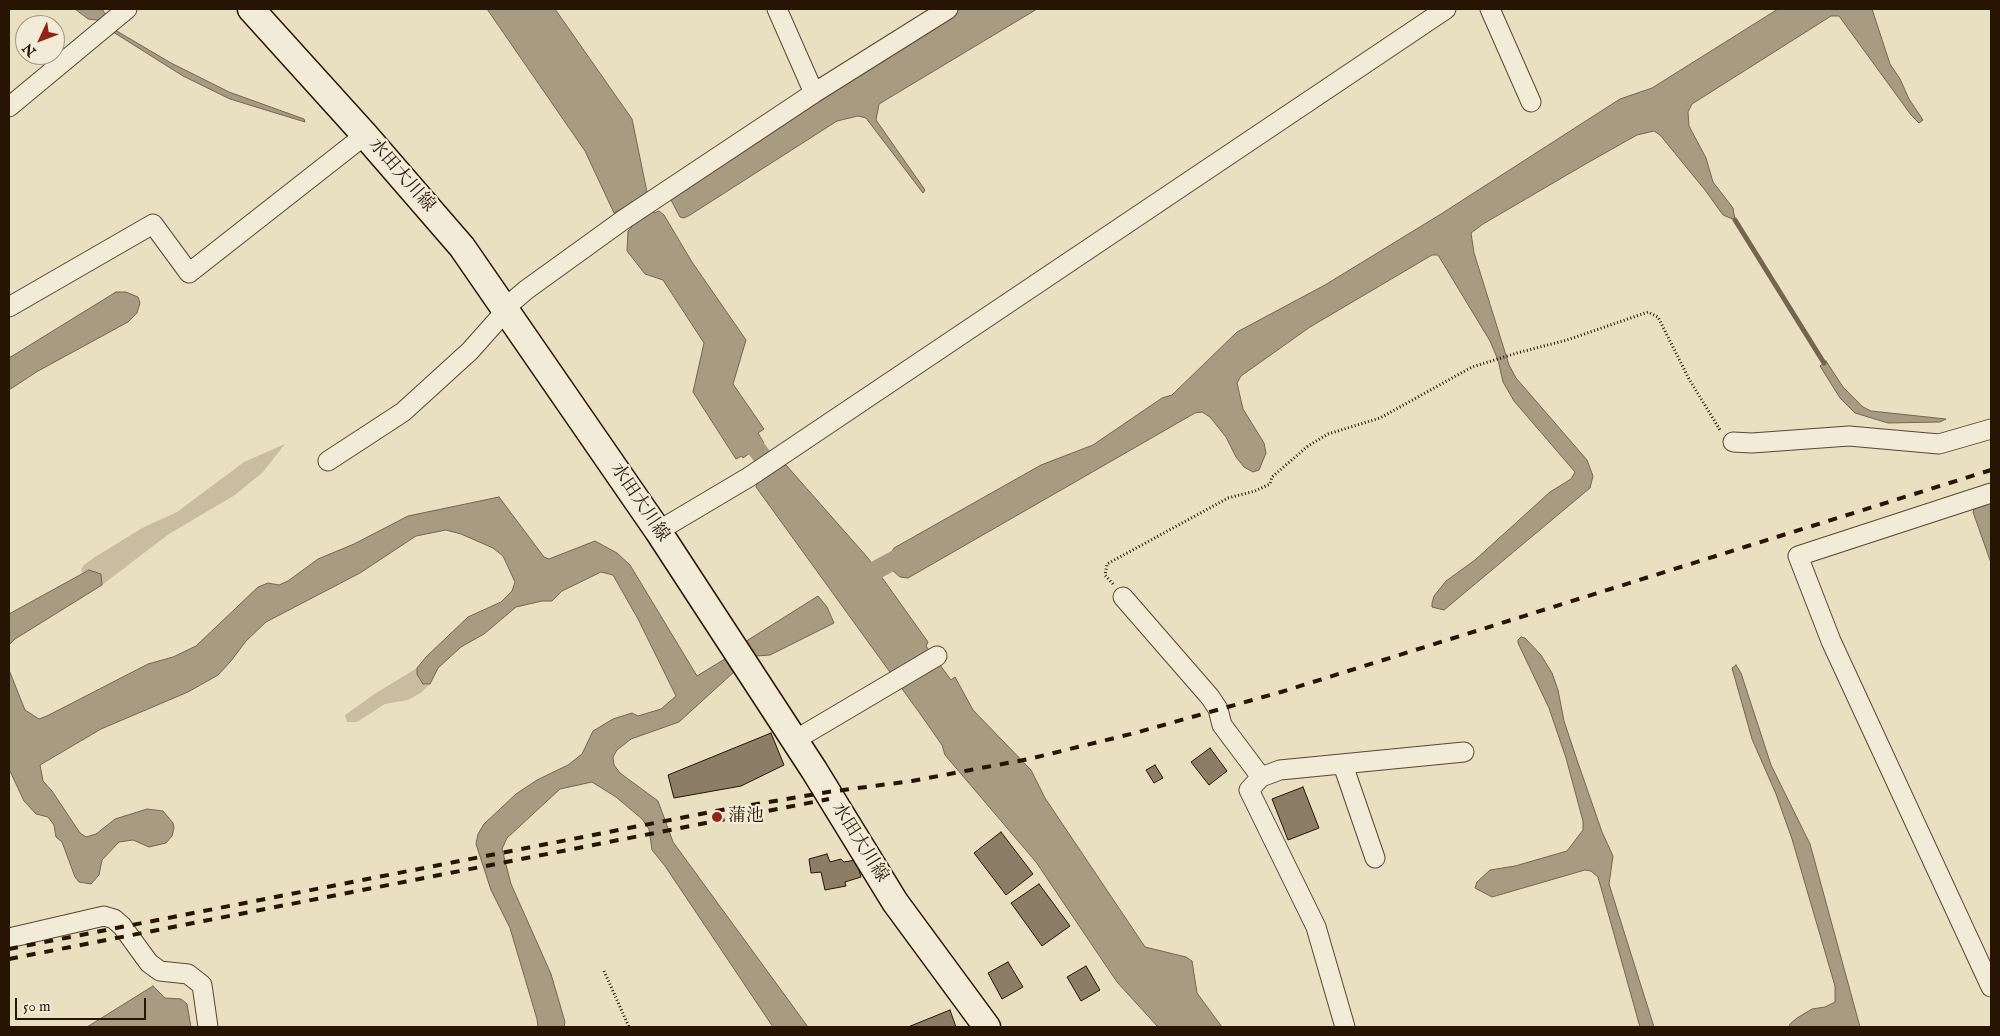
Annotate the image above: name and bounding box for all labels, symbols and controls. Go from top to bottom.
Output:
north arrow [15,15,65,65]
text: N [19,39,40,60]
street label: 水田大川線 [363,135,439,217]
street label: 水田大川線 [605,460,673,546]
street label: 水田大川線 [826,799,892,887]
place label: 蒲池 [728,806,764,828]
marker: 蒲池 [710,810,724,824]
scale bar [18,988,149,1020]
text: 50 m [23,997,51,1016]

